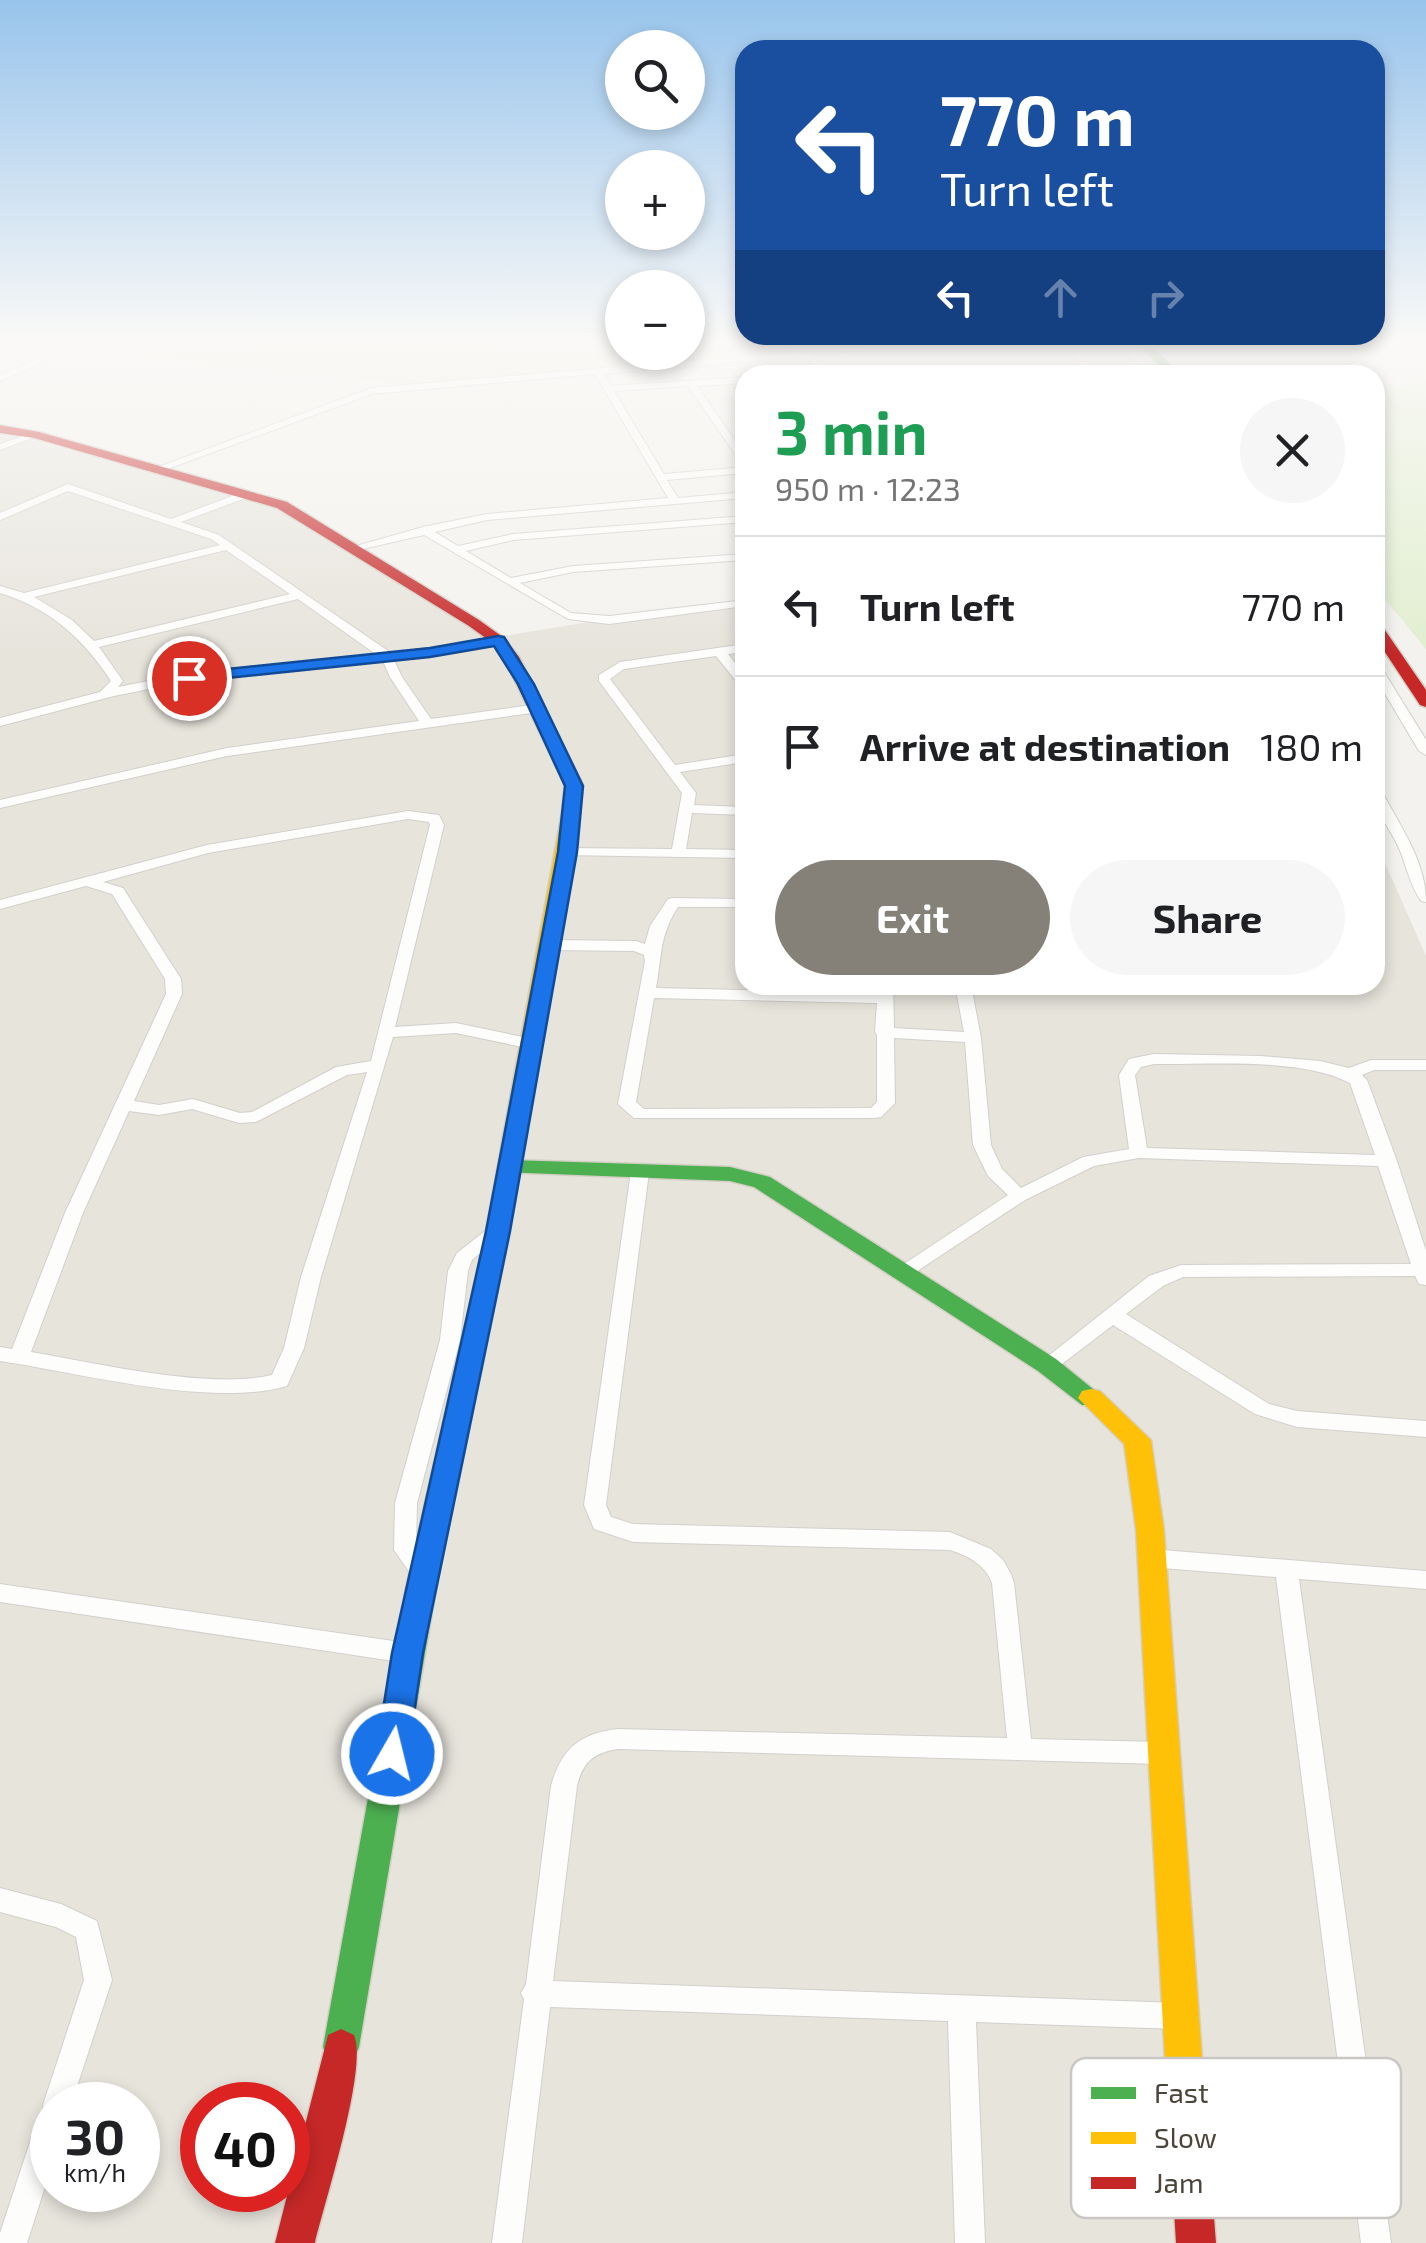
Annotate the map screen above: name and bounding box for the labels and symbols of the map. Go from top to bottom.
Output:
pin [147,636,232,721]
position arrow [340,1702,444,1806]
legend [1071,2058,1401,2218]
text: Fast [1154,2075,1209,2109]
speed limit sign: 40 [180,2082,310,2212]
text: Slow [1154,2120,1217,2154]
text: Jam [1154,2165,1203,2199]

